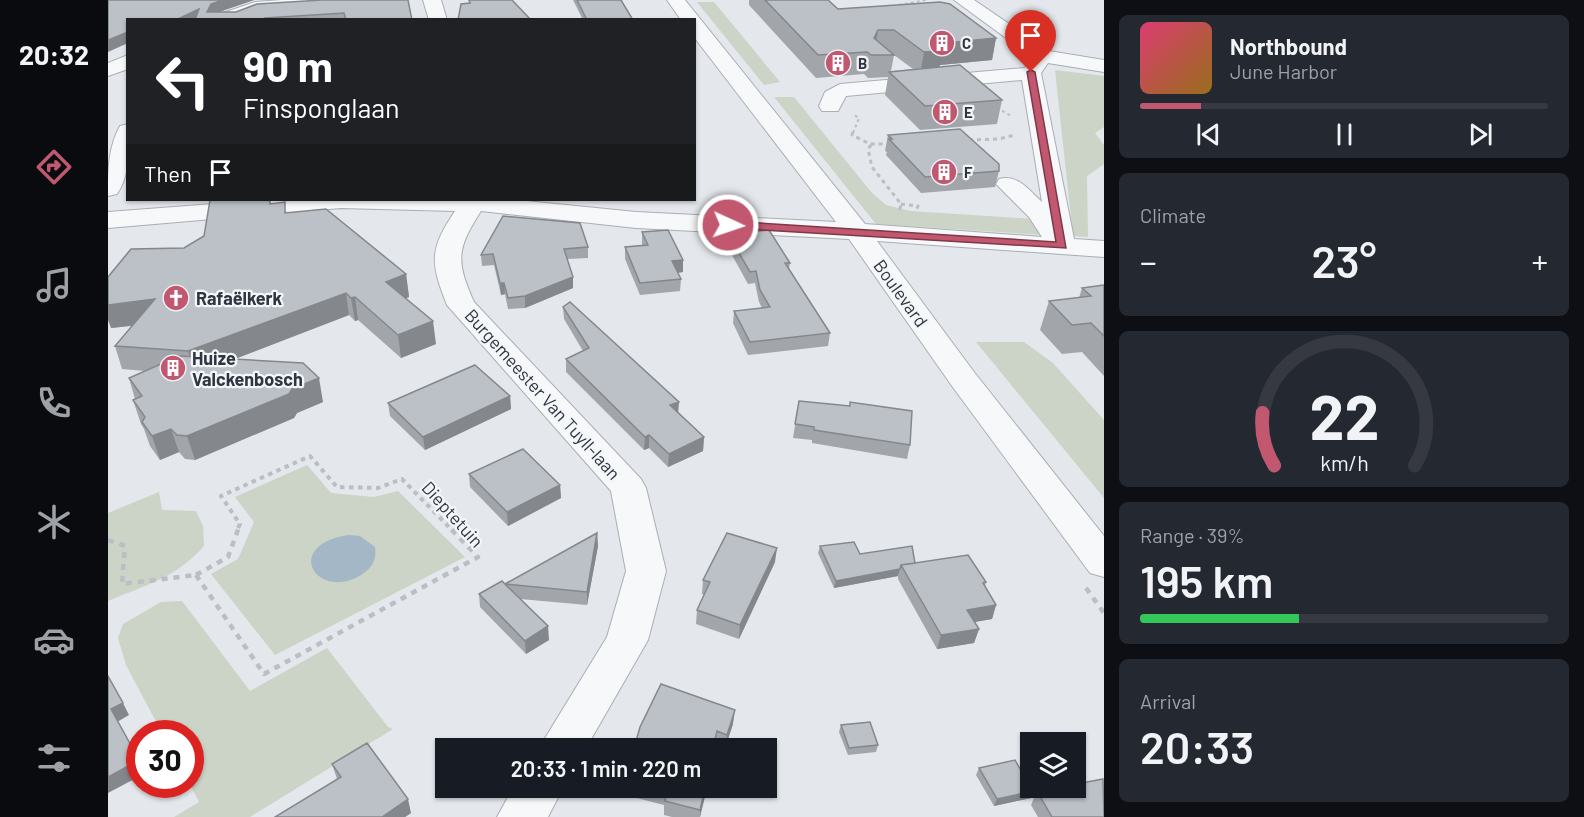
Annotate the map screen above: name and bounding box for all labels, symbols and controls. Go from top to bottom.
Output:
pin [1005,10,1056,72]
icon: arrive [1014,19,1047,52]
building icon: C [927,28,957,58]
text: Northbound [1230,33,1347,59]
place label: C [962,34,971,52]
text: 20:32 [19,38,89,70]
text: 90 m [243,40,333,90]
icon: left [144,42,222,120]
building icon: B [823,48,853,78]
place label: B [858,54,867,72]
text: June Harbor [1230,59,1337,83]
text: Finsponglaan [243,91,400,123]
building icon: E [930,97,960,127]
place label: E [964,103,973,121]
icon: previous [1192,118,1225,151]
icon: pause [1328,118,1361,151]
icon: next [1464,118,1497,151]
icon: directions [33,146,75,188]
icon: arrive [204,156,237,189]
building icon: F [929,157,959,187]
text: Then [144,160,192,186]
place label: F [964,163,973,181]
position arrow [696,193,760,257]
text: Climate [1140,203,1206,227]
text: 23° [1311,233,1377,287]
text: − [1140,241,1157,281]
text: + [1532,241,1548,281]
street label: Boulevard [869,255,933,331]
icon: music [33,264,75,306]
church icon: Rafaëlkerk [161,283,191,313]
place label: Rafaëlkerk [196,287,282,309]
street label: Burgemeester Van Tuyll-laan [461,304,625,484]
place label: Huize Valckenbosch [192,347,303,390]
building icon: Huize Valckenbosch [158,353,188,383]
text: 22 [1309,378,1379,452]
icon: phone [33,382,75,424]
text: km/h [1320,450,1368,475]
street label: Dieptetuin [418,476,488,552]
icon: climate [33,501,75,543]
text: Range · 39% [1140,523,1244,547]
text: 195 km [1140,553,1273,607]
icon: car [33,619,75,661]
text: Arrival [1140,689,1196,713]
text: 20:33 [1140,719,1254,773]
speed limit sign: 30 [126,720,204,798]
map controls [1020,732,1086,798]
button: layers [1020,732,1086,798]
icon: filters [33,737,75,779]
text: 20:33 · 1 min · 220 m [511,755,701,781]

